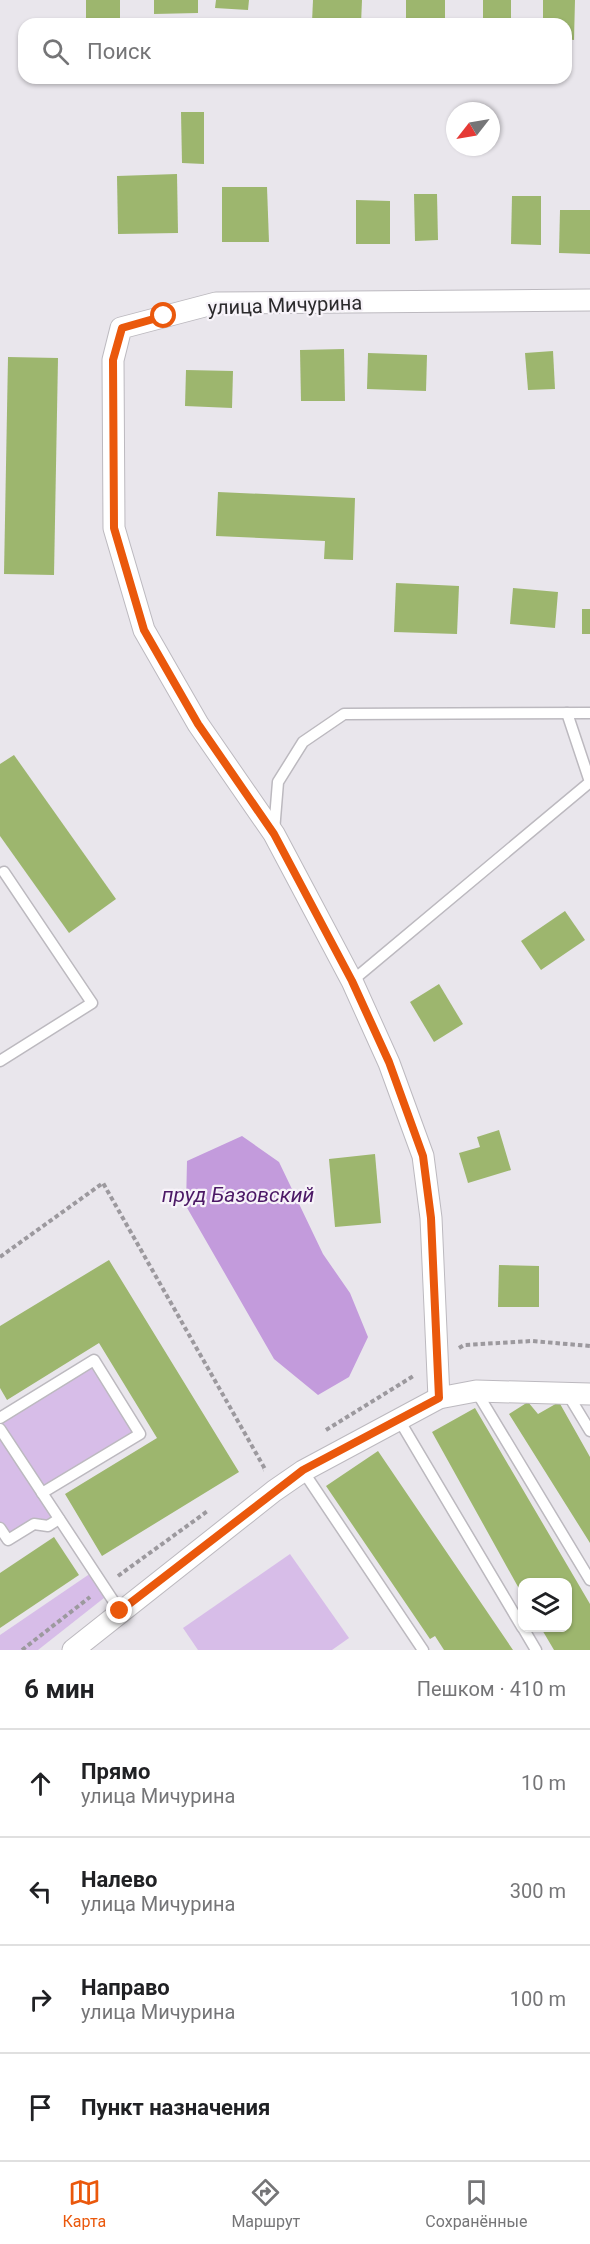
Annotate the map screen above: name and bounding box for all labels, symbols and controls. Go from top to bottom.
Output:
search box [18,18,572,84]
icon: search [39,35,72,68]
text: Поиск [87,39,151,64]
north arrow [446,102,500,156]
street label: улица Мичурина [207,290,363,320]
route start [150,302,176,328]
water label: пруд Базовский [162,1183,314,1207]
map controls [518,1578,572,1632]
button: layers [518,1578,572,1632]
route end [106,1597,132,1623]
text: 6 мин [24,1674,95,1704]
text: Пешком · 410 m [417,1677,566,1701]
text: Прямо [81,1759,150,1784]
icon: ahead [24,1767,57,1800]
text: 10 m [521,1771,566,1795]
text: улица Мичурина [81,1784,235,1808]
text: Налево [81,1867,158,1892]
icon: left [24,1875,57,1908]
text: 300 m [510,1879,566,1903]
text: улица Мичурина [81,1892,235,1916]
text: Направо [81,1975,170,2000]
icon: right [24,1983,57,2016]
text: 100 m [510,1987,566,2011]
text: улица Мичурина [81,2000,235,2024]
icon: arrive [24,2091,57,2124]
text: Пункт назначения [81,2095,270,2120]
tab: Карта [63,2176,106,2231]
tab: Маршрут [231,2176,300,2231]
tab: Сохранённые [425,2176,527,2231]

